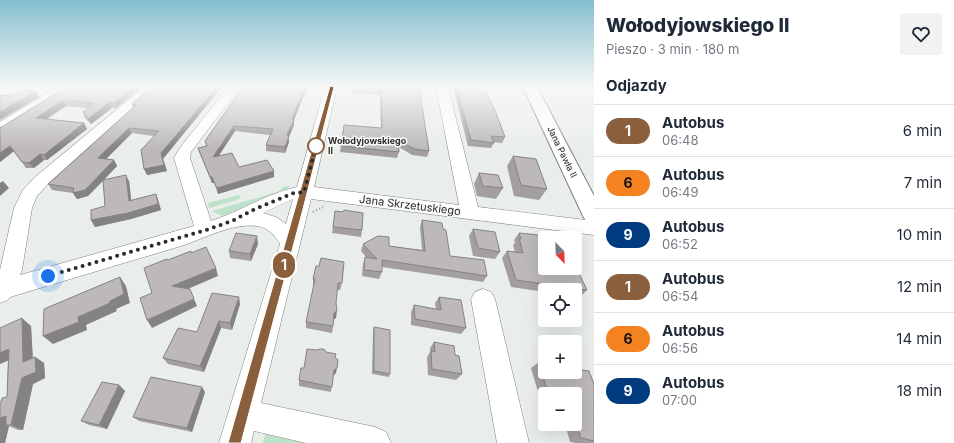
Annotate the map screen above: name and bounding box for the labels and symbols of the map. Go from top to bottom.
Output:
street label: Jana Pawła II [545,124,580,179]
place label: Wołodyjowskiego II [328,135,407,156]
marker: Wołodyjowskiego II [307,137,325,155]
street label: Jana Skrzetuskiego [358,192,462,218]
north arrow [538,231,582,275]
line badge: 1 [271,252,297,278]
your location [38,266,58,286]

